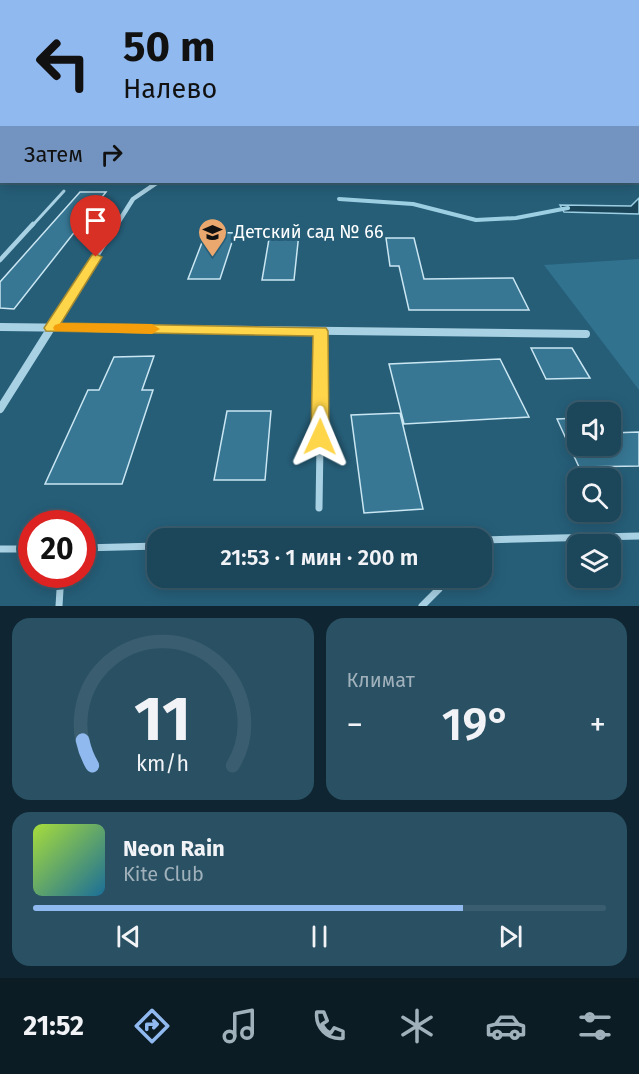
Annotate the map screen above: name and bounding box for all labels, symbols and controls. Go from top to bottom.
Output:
text: 50 m [123,22,216,72]
icon: left [24,24,102,102]
text: Налево [123,73,217,105]
icon: right [95,138,128,171]
text: Затем [24,141,83,168]
pin [70,195,121,257]
icon: arrive [79,204,112,237]
school or university icon: Детский сад № 66 [197,216,229,258]
place label: Детский сад № 66 [233,221,384,243]
map controls [567,402,621,588]
button: sound [567,402,621,456]
position arrow [288,405,352,469]
button: search [567,468,621,522]
speed limit sign: 20 [18,510,96,588]
button: layers [567,534,621,588]
text: 21:53 · 1 мин · 200 m [221,544,418,571]
text: Климат [347,668,415,692]
text: 11 [134,682,191,757]
text: 19° [442,698,511,752]
text: − [347,705,363,745]
text: + [590,705,606,745]
text: km/h [136,751,189,777]
text: Neon Rain [123,835,225,862]
text: Kite Club [123,862,204,886]
icon: previous [112,920,145,953]
icon: pause [303,920,336,953]
icon: next [494,920,527,953]
icon: directions [131,1005,173,1047]
icon: music [219,1005,261,1047]
icon: phone [308,1005,350,1047]
icon: climate [396,1005,438,1047]
icon: car [485,1005,527,1047]
icon: filters [574,1005,616,1047]
text: 21:52 [23,1010,84,1042]

